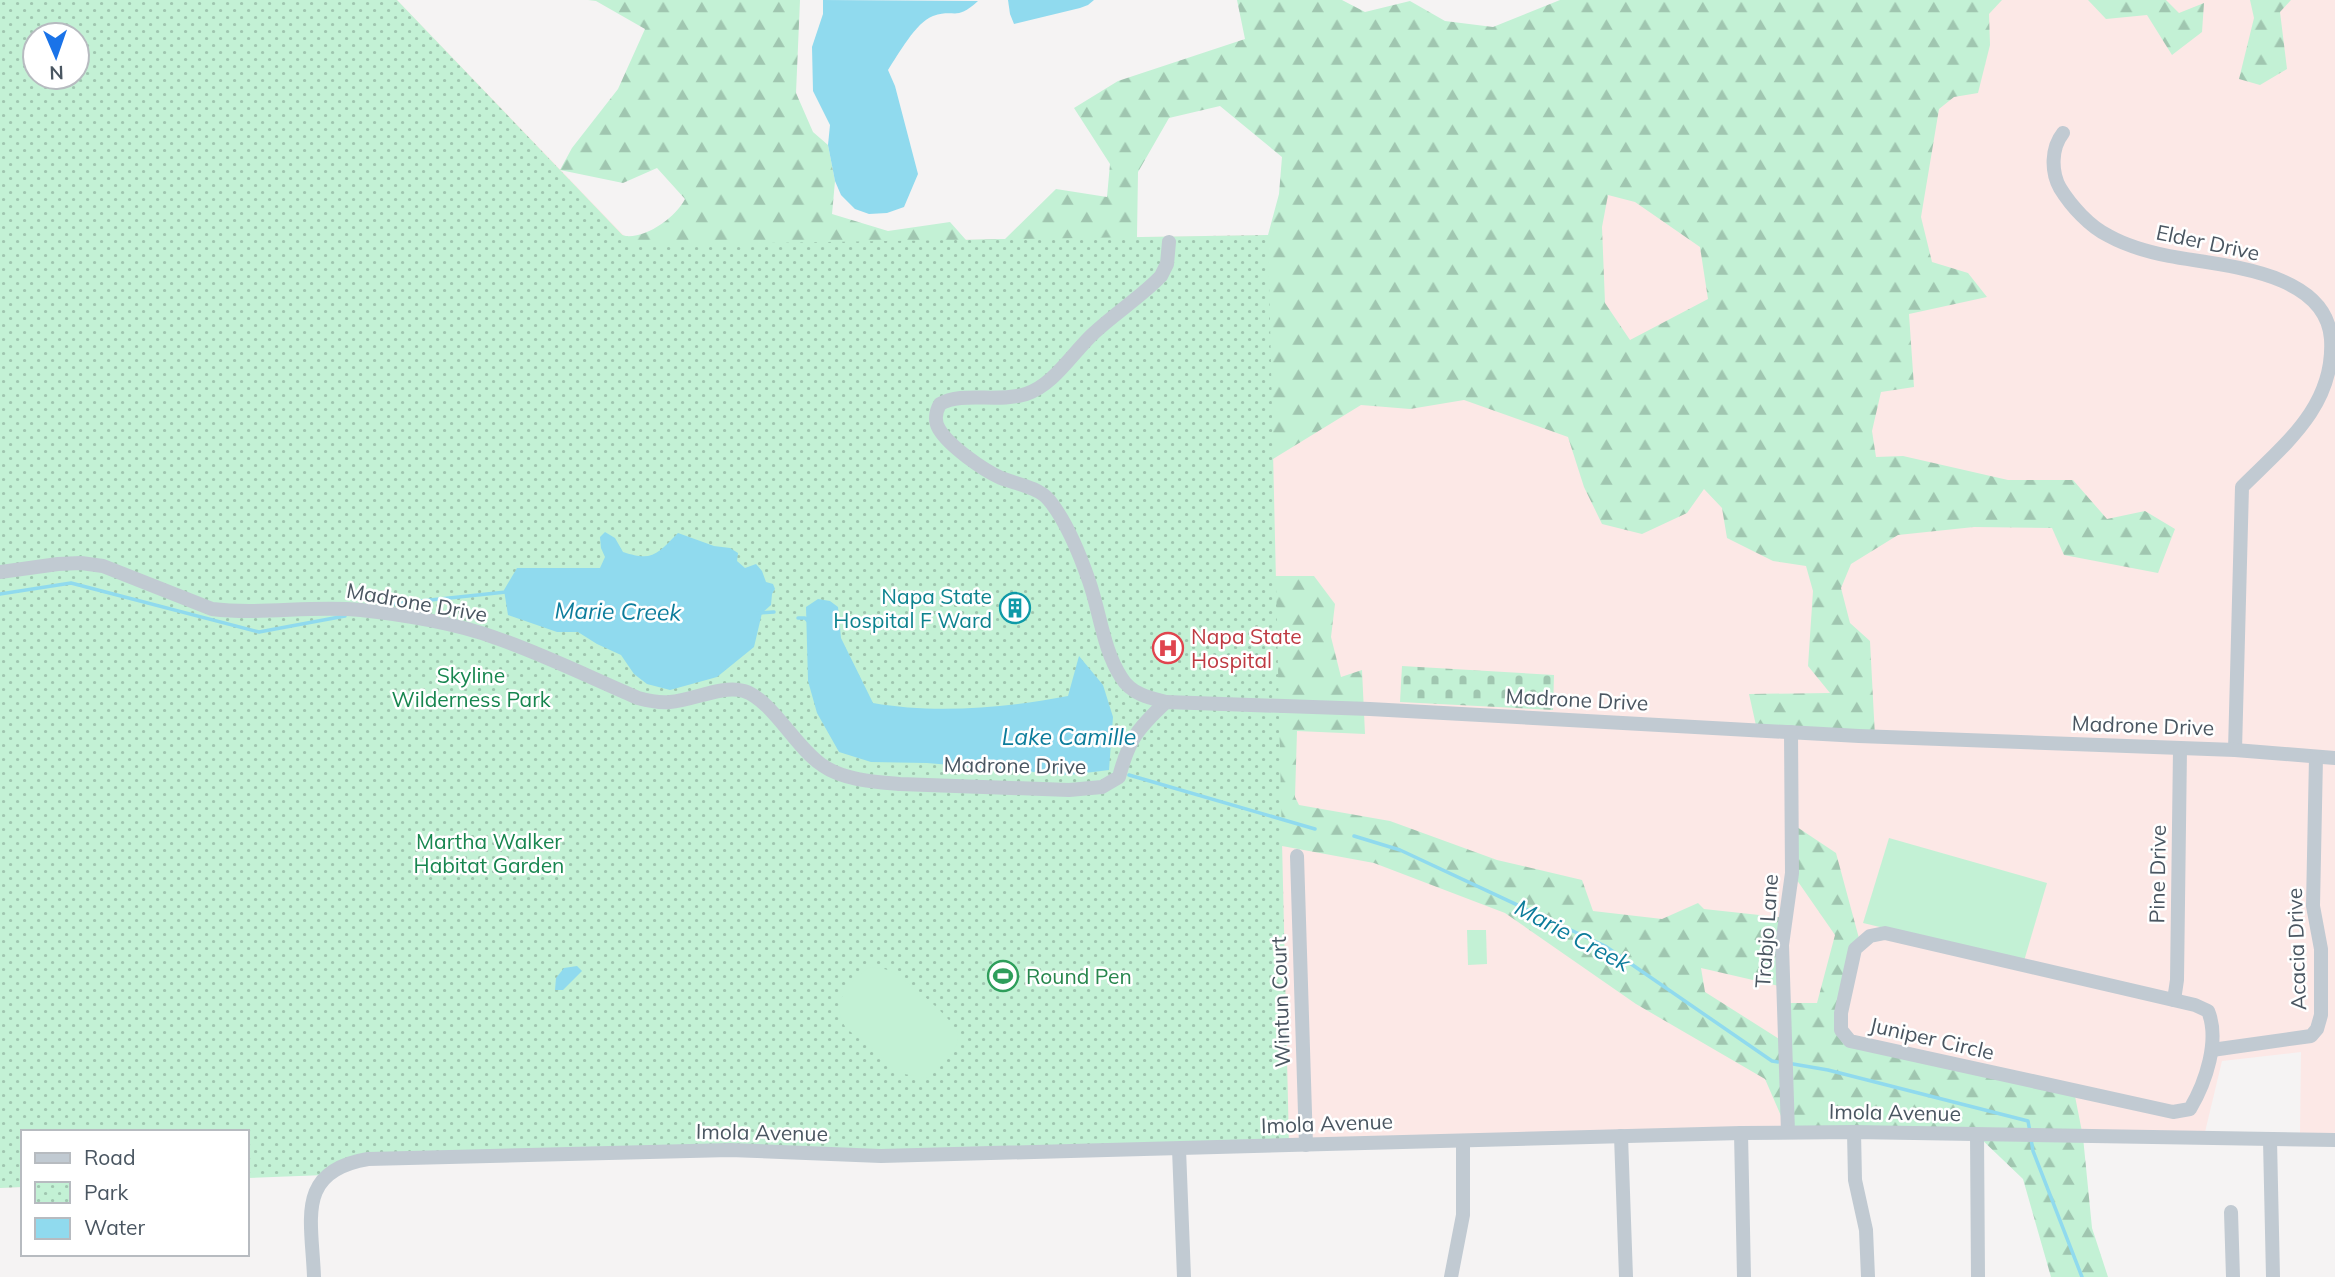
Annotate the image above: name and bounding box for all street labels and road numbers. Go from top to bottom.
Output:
street label: Elder Drive [2154,218,2262,266]
street label: Madrone Drive [345,577,489,627]
street label: Madrone Drive [1505,682,1649,716]
street label: Madrone Drive [2071,710,2215,740]
street label: Madrone Drive [943,751,1087,779]
street label: Pine Drive [2143,824,2171,924]
street label: Trabjo Lane [1749,873,1783,989]
street label: Acacia Drive [2281,887,2311,1011]
street label: Wintun Court [1265,936,1295,1068]
street label: Juniper Circle [1867,1011,1997,1065]
street label: Imola Avenue [1829,1098,1961,1126]
street label: Imola Avenue [1261,1108,1393,1138]
street label: Imola Avenue [696,1118,828,1146]

